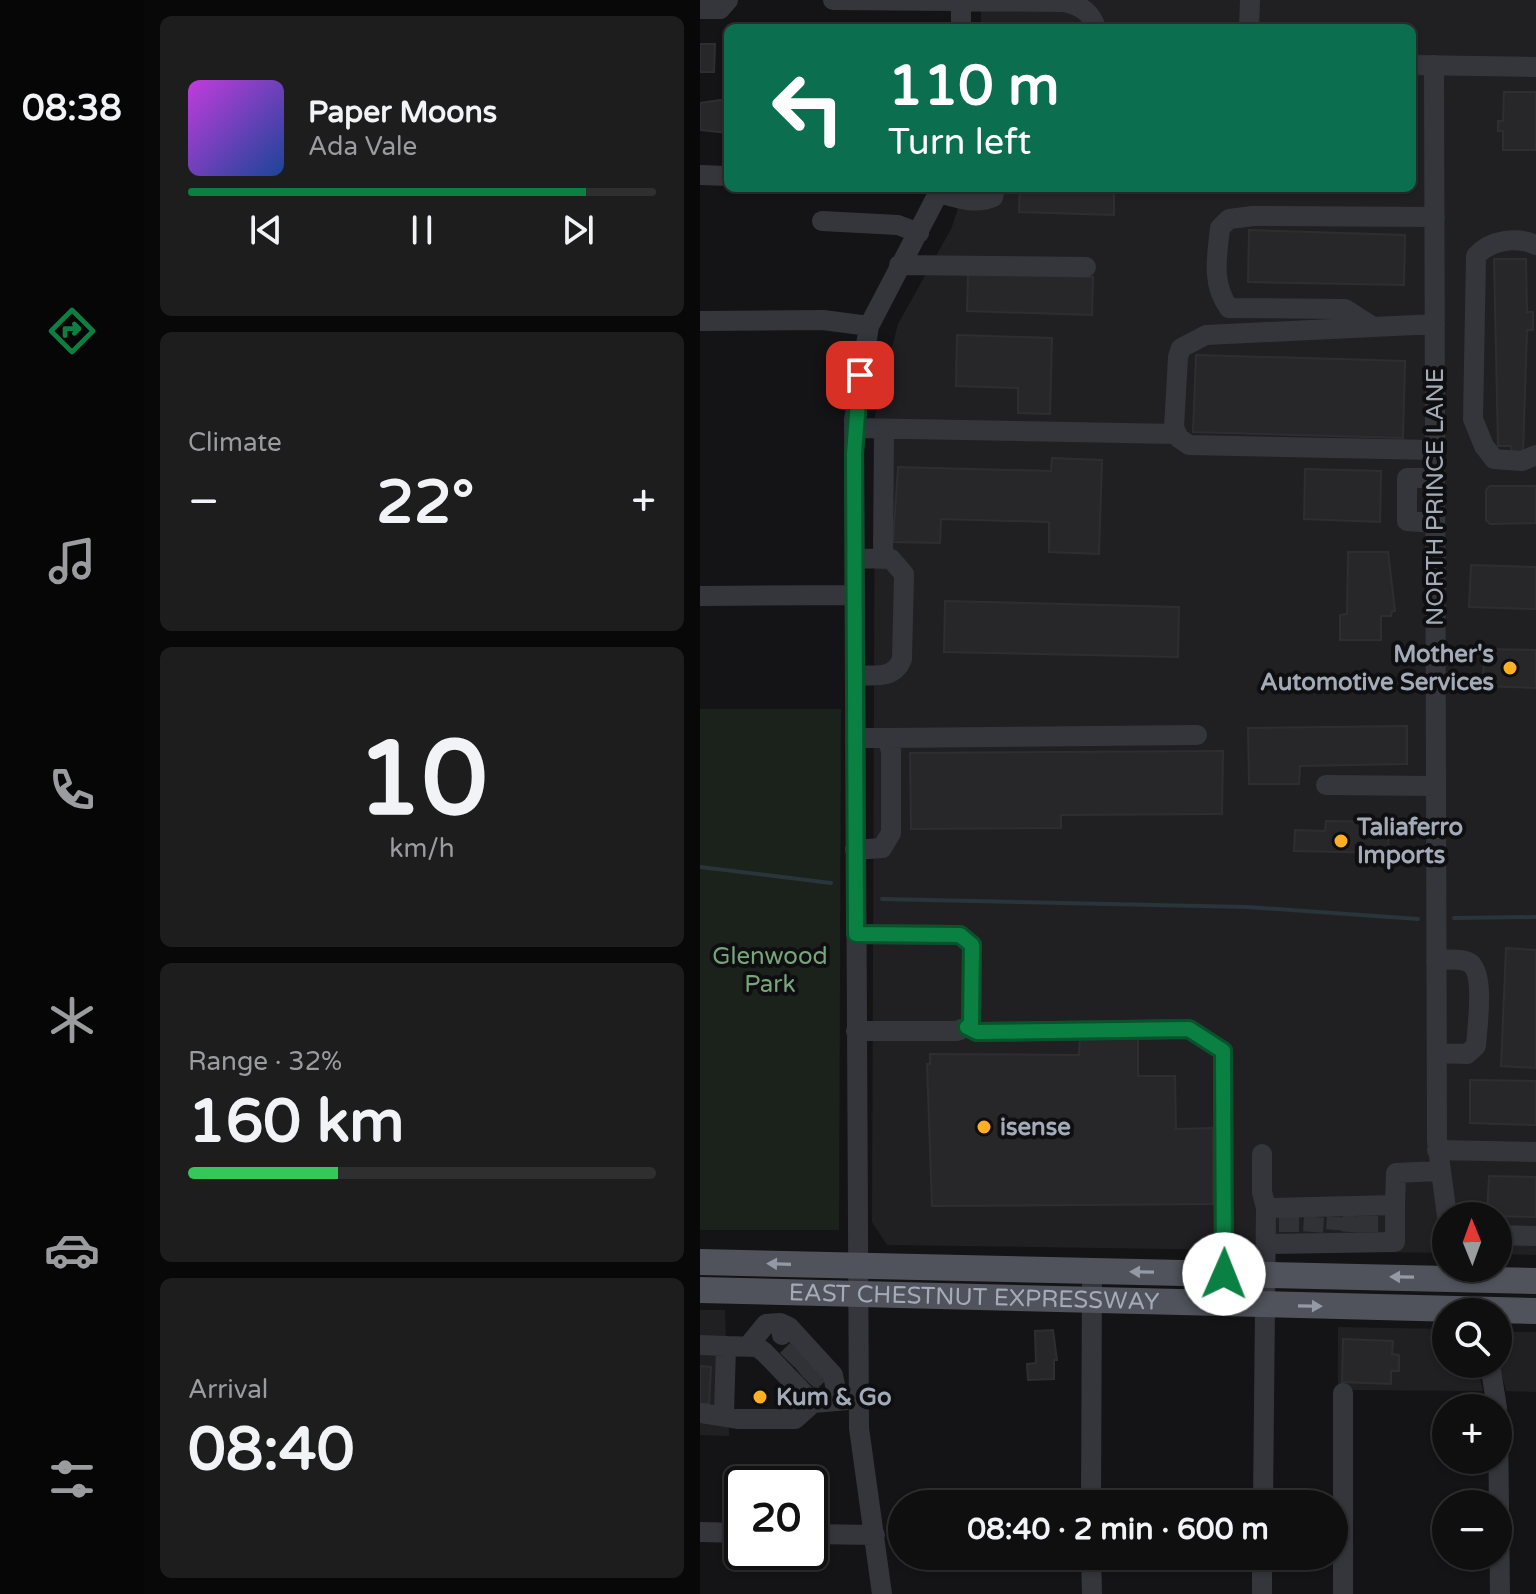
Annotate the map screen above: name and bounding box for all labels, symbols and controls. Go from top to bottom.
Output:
text: 110 m [888,53,1059,120]
icon: left [756,56,860,160]
text: 08:38 [22,87,122,130]
text: Paper Moons [308,94,497,131]
text: Turn left [888,121,1031,164]
text: Ada Vale [308,131,417,162]
icon: previous [244,208,288,252]
icon: pause [400,208,444,252]
icon: next [556,208,600,252]
icon: directions [44,303,100,359]
pin [826,341,894,409]
icon: arrive [838,353,882,397]
street label: NORTH PRINCE LANE [1421,368,1450,626]
text: Climate [188,427,282,458]
text: 22° [376,467,474,539]
text: − [188,476,219,529]
text: + [631,476,656,529]
icon: music [44,533,100,589]
place label: Mother's Automotive Services [1260,640,1494,697]
marker: Mother's Automotive Services [1501,659,1519,677]
text: 10 [357,718,487,843]
icon: phone [44,762,100,818]
place label: Taliaferro Imports [1356,813,1463,870]
marker: Taliaferro Imports [1332,832,1350,850]
text: km/h [389,833,455,864]
park label: Glenwood Park [712,942,828,999]
icon: climate [44,992,100,1048]
text: Range · 32% [188,1046,342,1077]
text: 160 km [188,1086,404,1158]
place label: isense [1000,1113,1071,1142]
marker: isense [975,1118,993,1136]
north arrow [1432,1202,1512,1282]
map controls [1432,1202,1512,1570]
icon: car [44,1222,100,1278]
position arrow [1182,1232,1266,1316]
one-way arrow [766,1258,791,1270]
one-way arrow [1129,1266,1154,1279]
one-way arrow [1389,1271,1414,1284]
street label: EAST CHESTNUT EXPRESSWAY [788,1278,1160,1316]
button: search [1432,1298,1512,1378]
one-way arrow [1298,1300,1323,1313]
text: Arrival [188,1374,268,1405]
place label: Kum & Go [776,1383,892,1412]
marker: Kum & Go [751,1388,769,1406]
button: + [1432,1394,1512,1474]
text: 08:40 [188,1414,354,1486]
icon: filters [44,1451,100,1507]
speed limit sign: 20 [724,1466,828,1570]
button: − [1432,1490,1512,1570]
text: 08:40 · 2 min · 600 m [967,1511,1269,1548]

